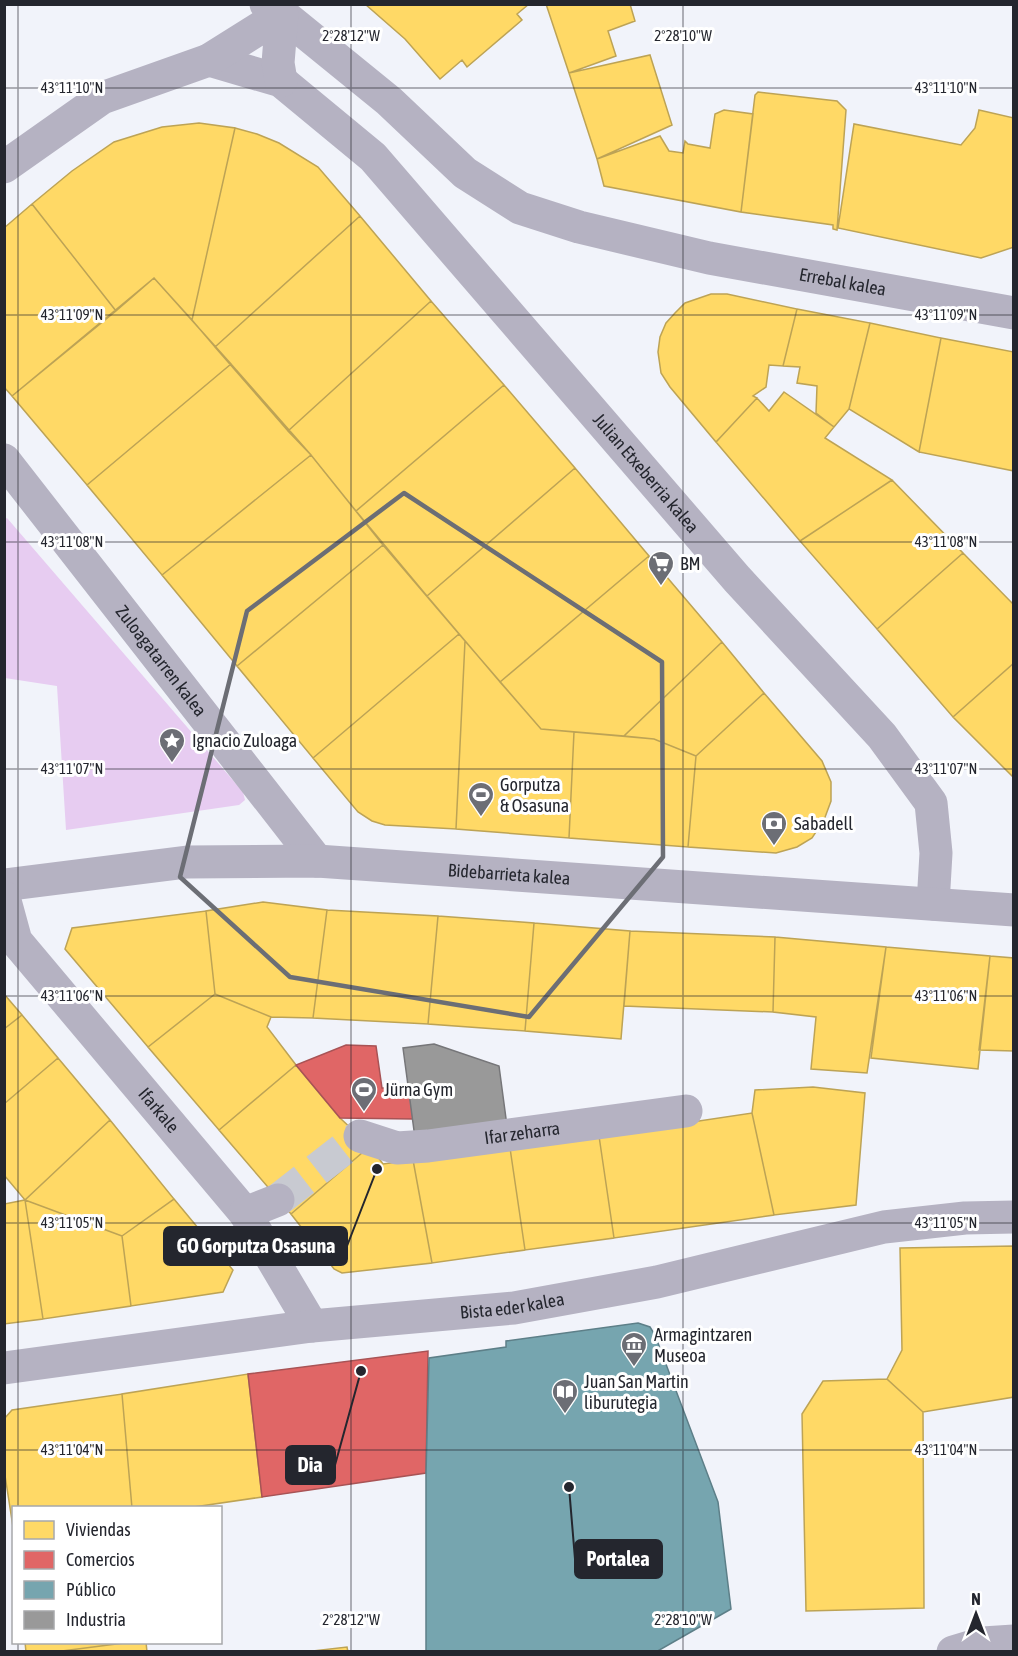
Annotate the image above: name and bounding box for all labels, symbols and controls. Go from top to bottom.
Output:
text: 2°28'12"W [322,27,380,44]
text: 2°28'10"W [654,27,712,44]
text: 43°11'10"N [41,79,103,96]
text: 43°11'10"N [915,79,977,96]
street label: Errebal kalea [797,263,888,300]
text: 43°11'09"N [41,306,103,323]
text: 43°11'09"N [915,306,977,323]
street label: Julian Etxeberria kalea [589,409,703,537]
text: 43°11'08"N [41,533,103,550]
text: 43°11'08"N [915,533,977,550]
supermarket icon: BM [646,549,676,587]
place label: BM [680,553,701,574]
street label: Zuloagatarren kalea [111,601,211,720]
place icon: Ignacio Zuloaga [157,726,187,764]
place label: Ignacio Zuloaga [192,730,297,751]
text: 43°11'07"N [41,760,103,777]
text: 43°11'07"N [915,760,977,777]
place label: Gorputza & Osasuna [500,774,569,816]
sports icon: Gorputza & Osasuna [466,780,496,818]
bank icon: Sabadell [759,809,789,847]
place label: Sabadell [794,813,853,834]
street label: Bidebarrieta kalea [447,859,571,889]
text: 43°11'06"N [41,987,103,1004]
text: 43°11'06"N [915,987,977,1004]
sports icon: Jürna Gym [349,1075,379,1113]
place label: Jürna Gym [384,1079,453,1100]
street label: Ifarkale [134,1083,184,1137]
street label: Ifar zeharra [483,1117,561,1148]
text: 43°11'05"N [41,1214,103,1231]
text: 43°11'05"N [915,1214,977,1231]
callout: GO Gorputza Osasuna [164,1227,347,1265]
text: GO Gorputza Osasuna [177,1234,335,1257]
street label: Bista eder kalea [459,1288,566,1323]
place label: Armagintzaren Museoa [654,1324,752,1366]
museum icon: Armagintzaren Museoa [619,1330,649,1368]
place label: Juan San Martin liburutegia [584,1371,689,1413]
library icon: Juan San Martin liburutegia [550,1377,580,1415]
text: 43°11'04"N [41,1441,103,1458]
text: 43°11'04"N [915,1441,977,1458]
callout: Dia [286,1446,335,1484]
text: Dia [297,1453,323,1476]
legend [12,1506,222,1644]
text: Viviendas [66,1519,131,1540]
callout: Portalea [575,1540,662,1578]
text: Portalea [586,1547,650,1570]
text: Comercios [66,1549,135,1570]
text: Público [66,1579,116,1600]
north arrow [946,1584,1006,1644]
text: N [971,1590,981,1608]
text: Industria [66,1609,126,1630]
text: 2°28'12"W [322,1611,380,1628]
text: 2°28'10"W [654,1611,712,1628]

